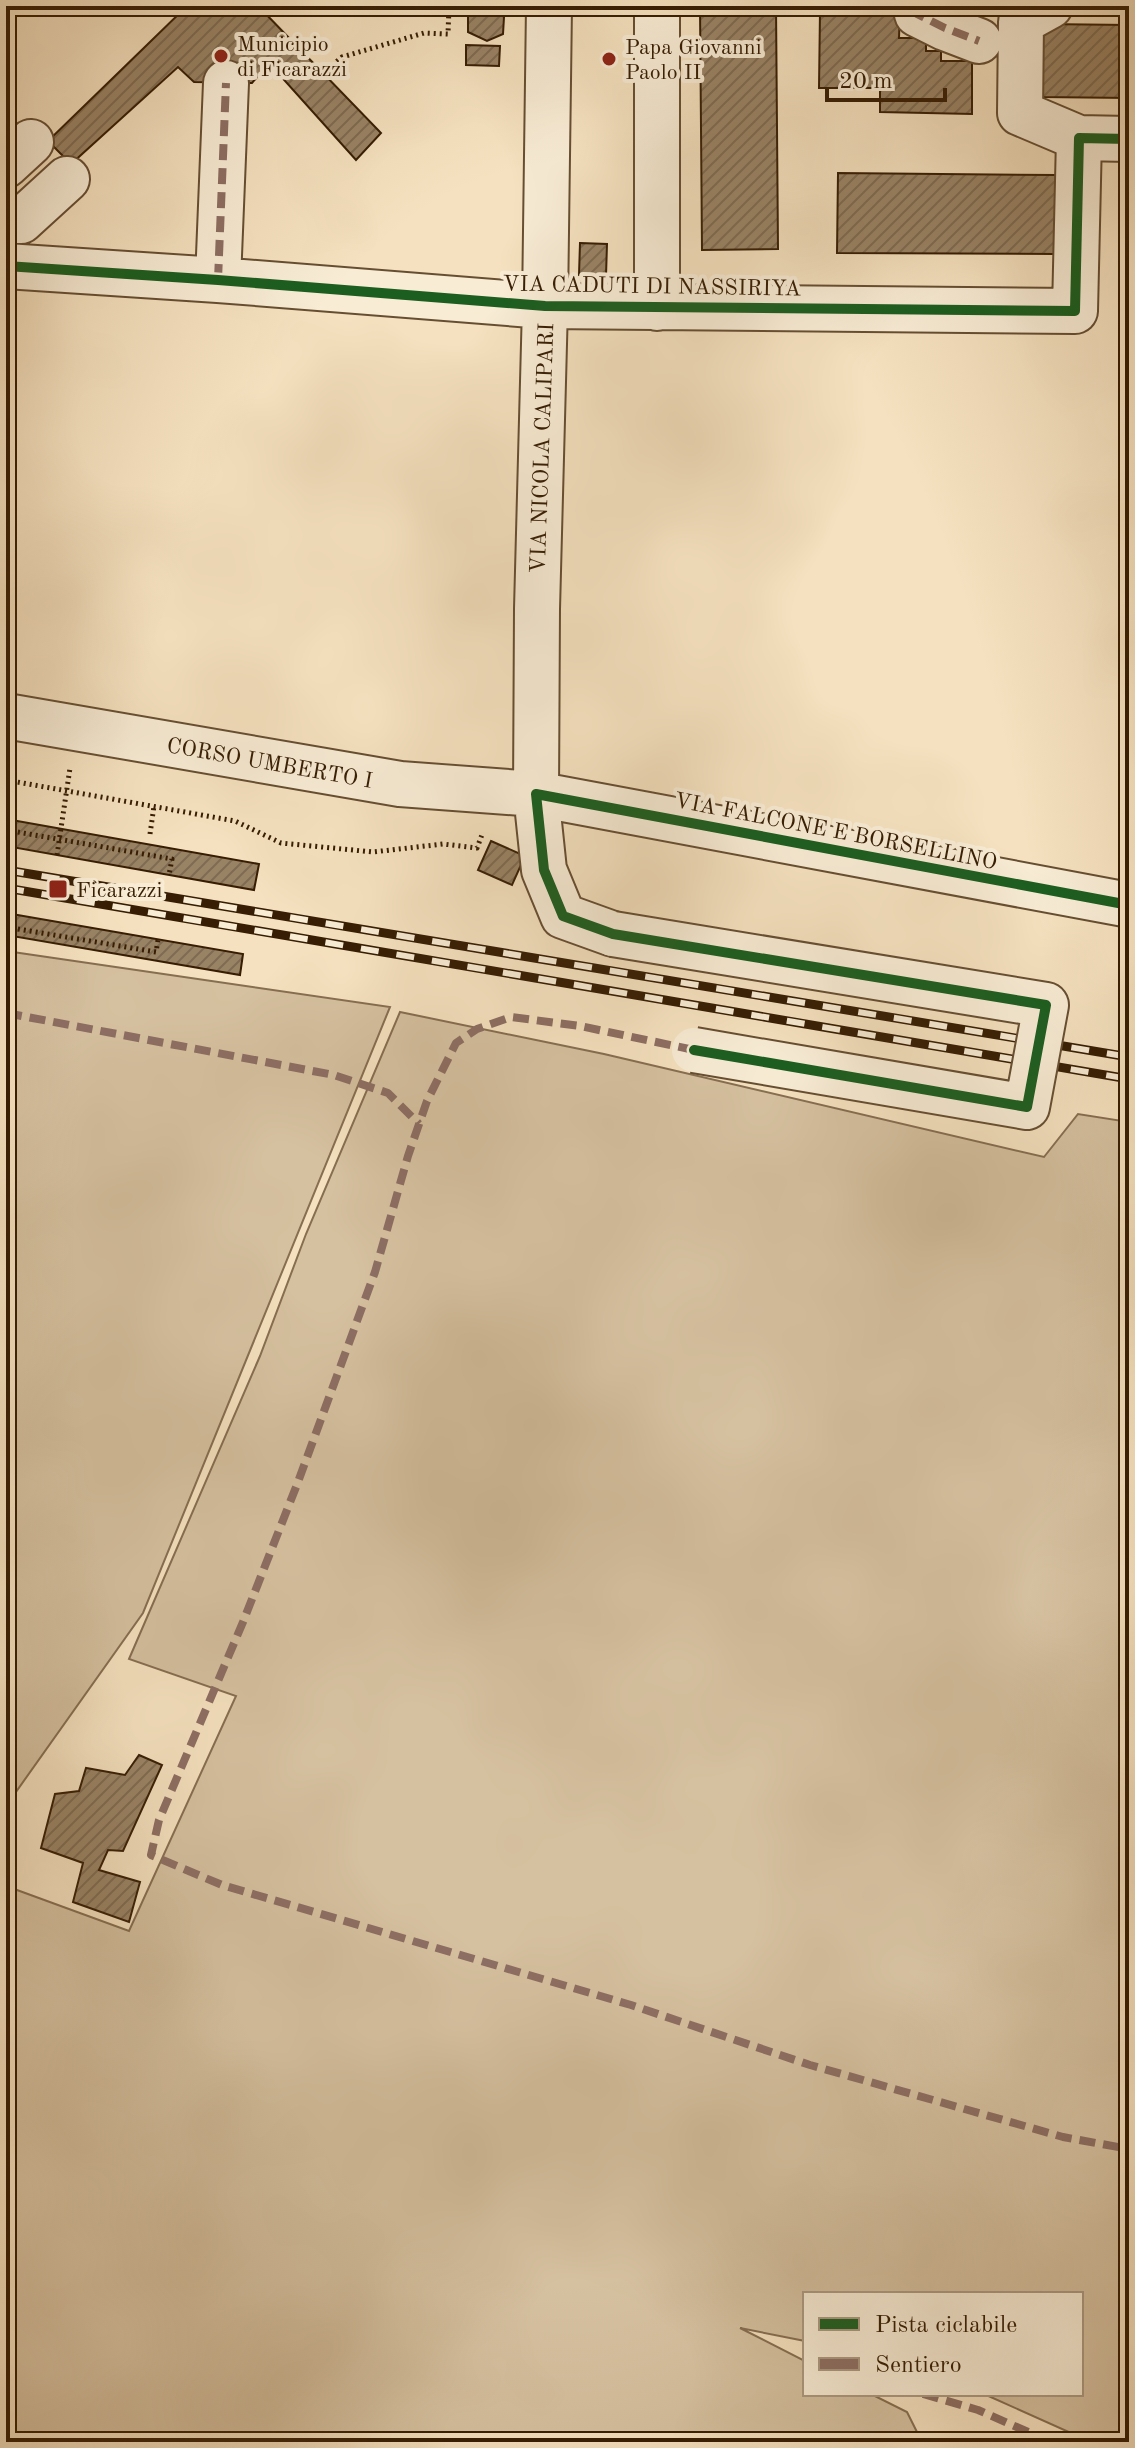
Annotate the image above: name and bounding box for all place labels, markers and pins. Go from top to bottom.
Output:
place label: Municipio di Ficarazzi [237,34,347,81]
place label: Papa Giovanni Paolo II [625,37,762,84]
marker: Municipio di Ficarazzi [212,47,230,65]
marker: Papa Giovanni Paolo II [600,50,618,68]
marker: Ficarazzi [47,878,69,900]
place label: Ficarazzi [76,880,163,902]

